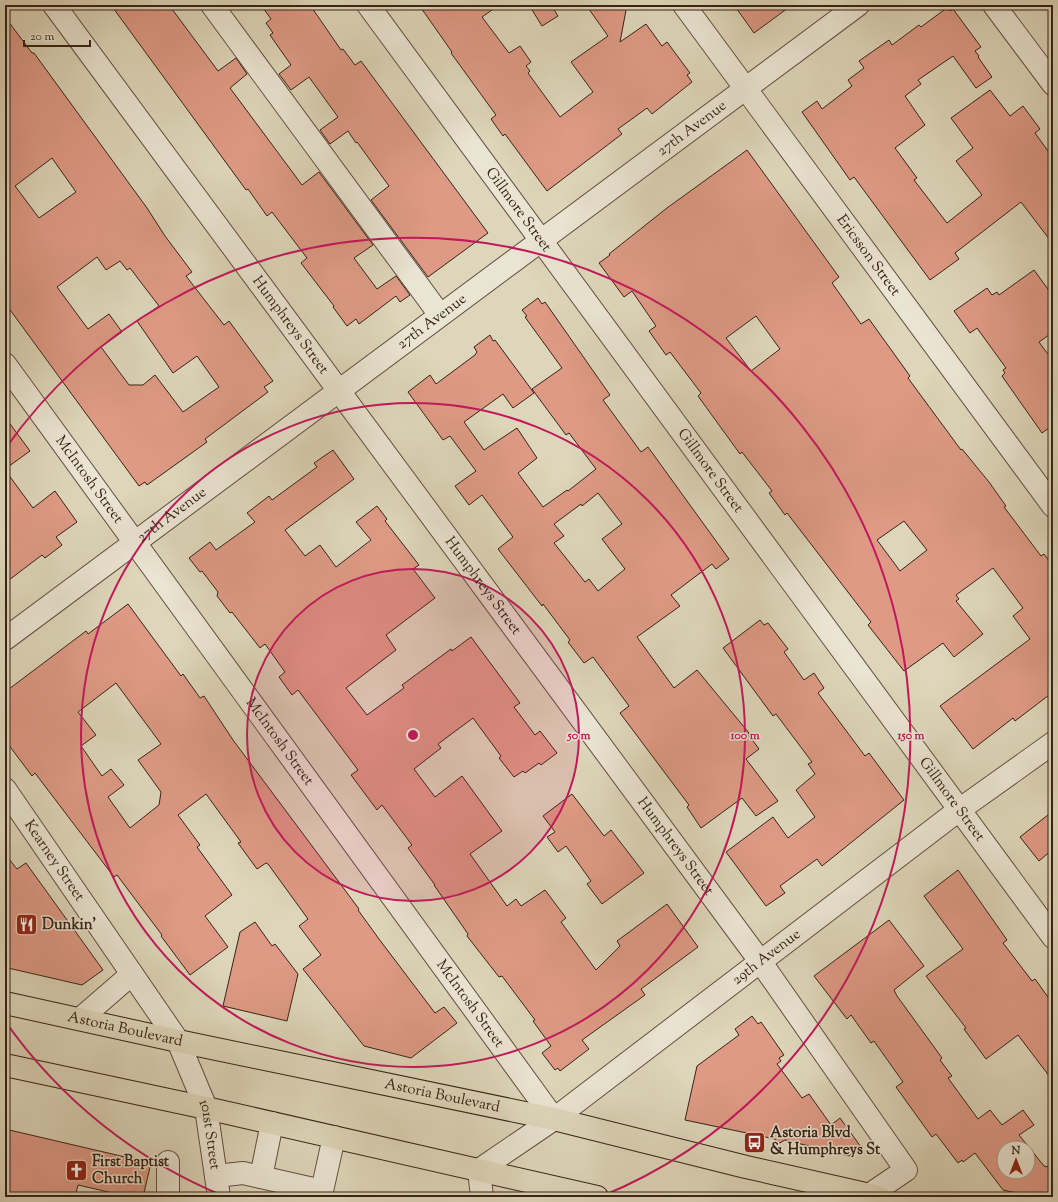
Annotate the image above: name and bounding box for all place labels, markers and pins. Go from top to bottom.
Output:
centre of rings [406,728,420,742]
restaurant icon: Dunkin' [14,912,40,938]
place label: Dunkin' [42,915,96,936]
place label: Astoria Blvd & Humphreys St [770,1123,881,1161]
bus stop icon: Astoria Blvd & Humphreys St [742,1129,768,1155]
place label: First Baptist Church [92,1152,170,1190]
church icon: First Baptist Church [64,1158,90,1184]

